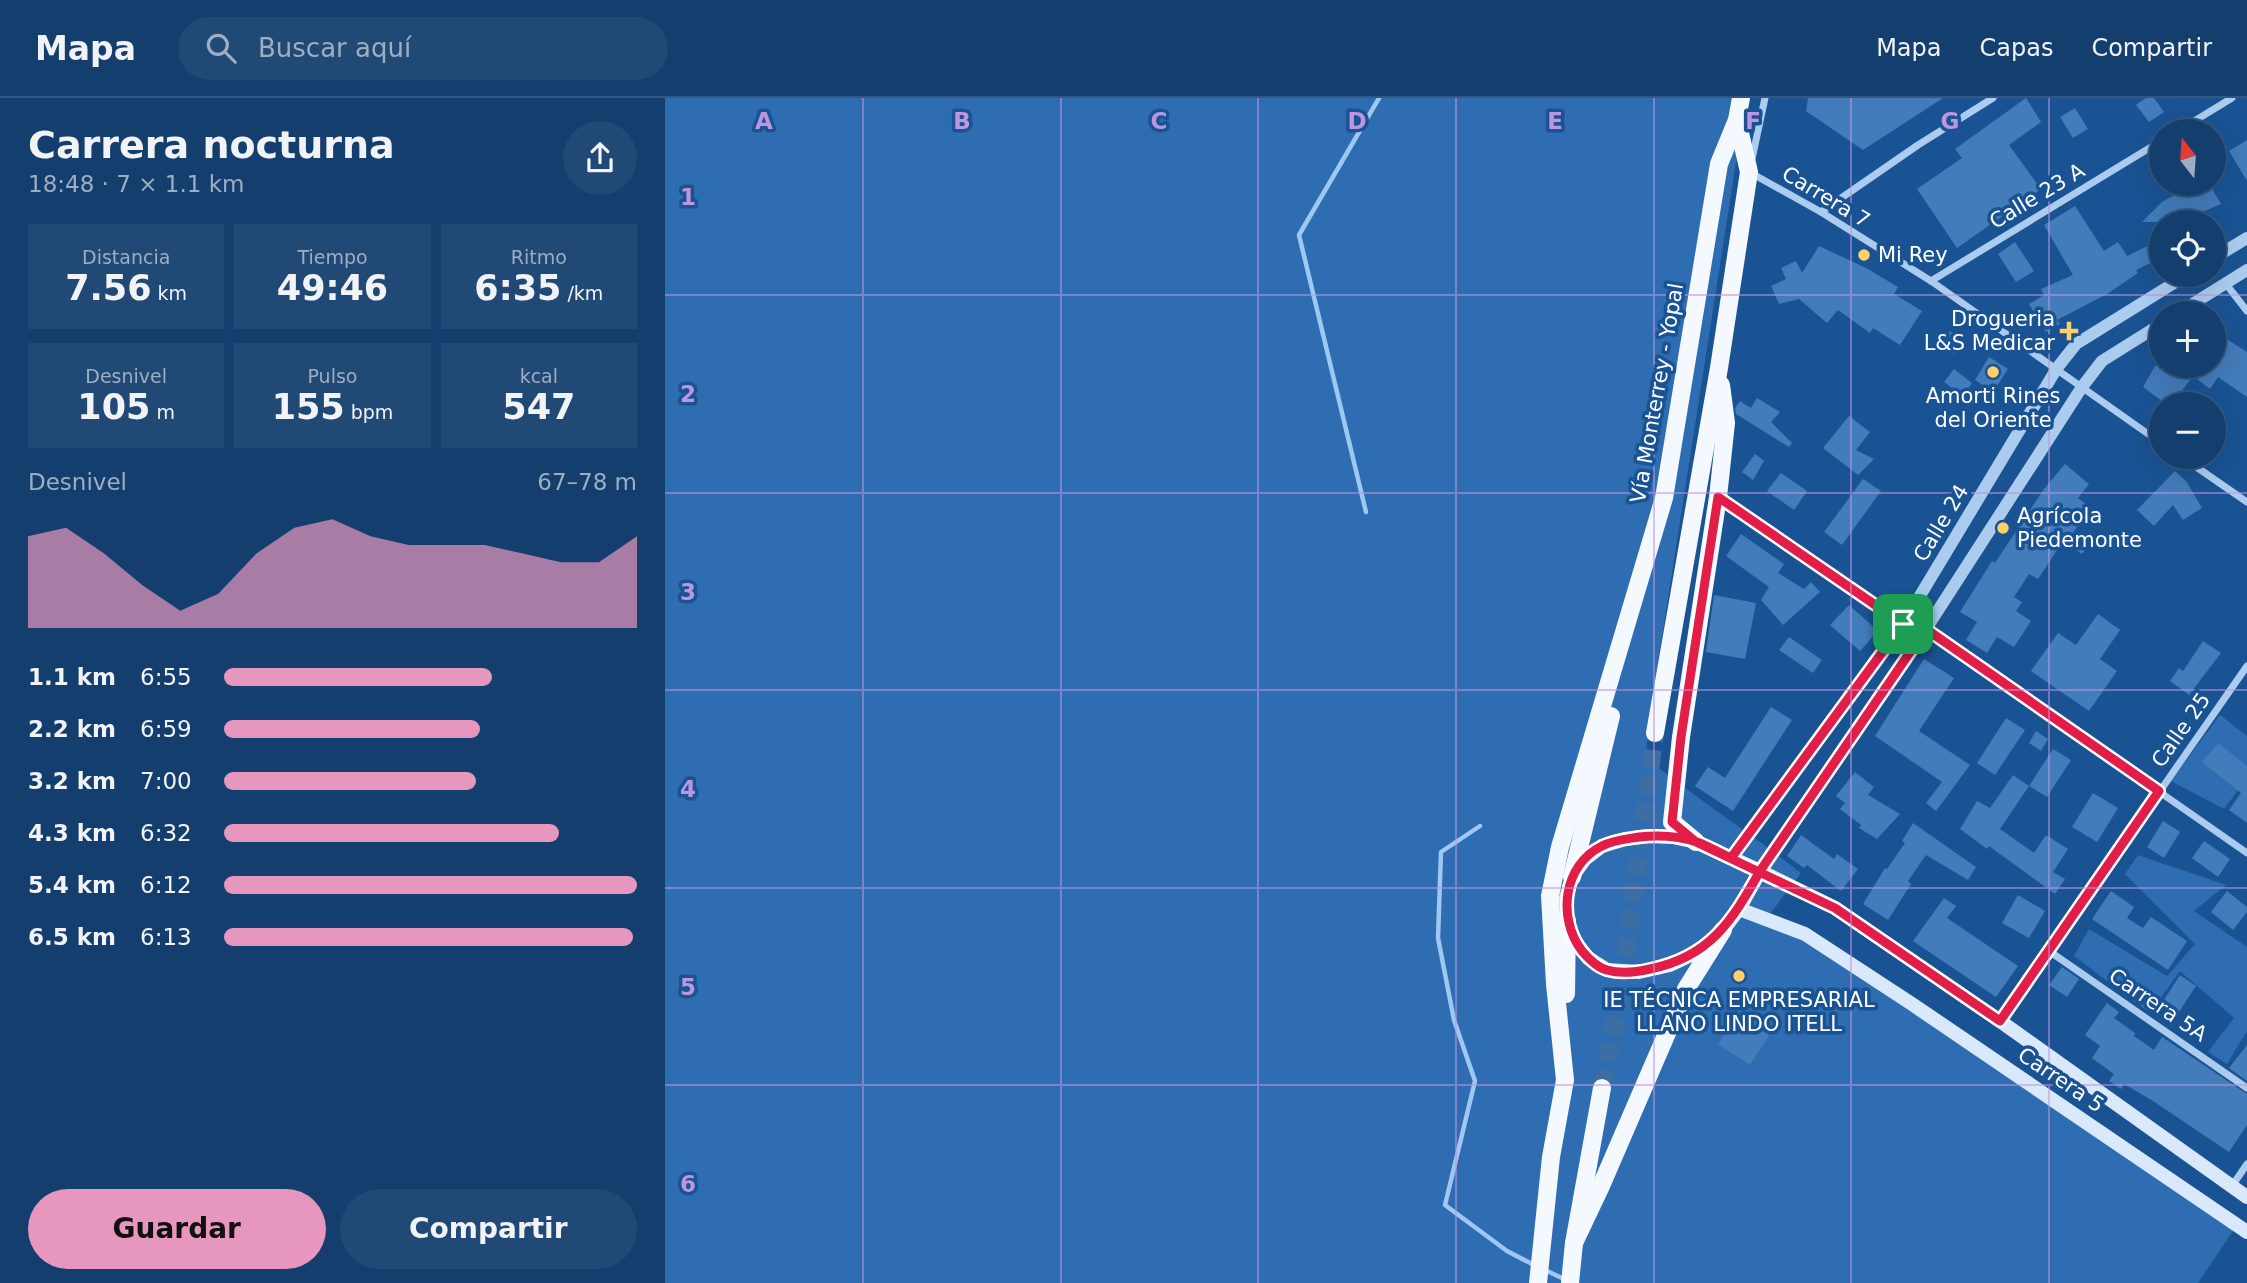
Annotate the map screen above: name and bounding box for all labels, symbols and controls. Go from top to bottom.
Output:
search box [178,17,668,80]
text: Mapa [35,29,136,68]
icon: search [202,29,240,67]
text: Buscar aquí [258,33,411,63]
text: Mapa [1876,34,1942,62]
text: Capas [1980,34,2053,62]
text: Compartir [2091,34,2212,62]
text: A [755,108,773,134]
text: B [953,108,971,134]
text: C [1151,108,1167,134]
text: D [1347,108,1367,134]
text: E [1547,108,1563,134]
text: F [1745,108,1761,134]
text: G [1941,108,1959,134]
north arrow [2149,119,2226,196]
map controls [2149,119,2226,469]
button: share [563,121,637,195]
text: Carrera nocturna [28,123,395,167]
street label: Calle 23 A [1985,158,2089,234]
street label: Carrera 7 [1778,161,1874,233]
text: 18:48 · 7 × 1.1 km [28,171,244,197]
text: 1 [680,184,696,210]
button: locate [2149,210,2226,287]
place label: Mi Rey [1878,243,1948,267]
text: Distancia [82,246,170,268]
text: Tiempo [297,246,368,268]
text: Ritmo [511,246,567,268]
marker: Mi Rey [1856,247,1872,263]
text: 7.56 [65,268,152,308]
text: 49:46 [277,268,388,308]
text: 6:35 [474,268,561,308]
street label: Vía Monterrey - Yopal [1626,281,1688,505]
text: km [152,282,187,304]
text: /km [561,282,603,304]
button: + [2149,301,2226,378]
place label: Drogueria L&S Medicar [1924,307,2055,355]
marker: Drogueria L&S Medicar [2061,323,2077,339]
marker: Amorti Rines del Oriente [1985,364,2001,380]
text: Desnivel [85,365,167,387]
text: Pulso [308,365,357,387]
text: kcal [520,365,558,387]
text: 2 [680,381,696,407]
place label: Amorti Rines del Oriente [1926,384,2060,432]
text: 105 [77,387,150,427]
text: 155 [272,387,345,427]
text: 547 [502,387,575,427]
button: − [2149,392,2226,469]
text: m [150,401,175,423]
text: bpm [345,401,393,423]
text: Desnivel [28,469,127,495]
text: 67–78 m [537,469,637,495]
street label: Calle 24 [1909,480,1973,566]
place label: Agrícola Piedemonte [2017,504,2142,552]
marker: Agrícola Piedemonte [1995,520,2011,536]
text: 3 [680,579,696,605]
pin [1873,594,1933,654]
icon: arrive [1884,605,1922,643]
text: 1.1 km [28,664,116,690]
text: 6:55 [140,664,192,690]
street label: Calle 25 [2147,688,2215,772]
text: 2.2 km [28,716,116,742]
text: 6:59 [140,716,192,742]
text: 3.2 km [28,768,116,794]
text: 7:00 [140,768,192,794]
text: 4 [680,776,696,802]
text: 4.3 km [28,820,116,846]
text: 6:32 [140,820,192,846]
text: 5.4 km [28,872,116,898]
text: 6:12 [140,872,192,898]
text: 6.5 km [28,924,116,950]
text: 6:13 [140,924,192,950]
street label: Carrera 5A [2105,964,2212,1047]
marker: IE TÉCNICA EMPRESARIAL LLANO LINDO ITELL [1731,968,1747,984]
text: 5 [680,974,696,1000]
place label: IE TÉCNICA EMPRESARIAL LLANO LINDO ITELL [1603,987,1875,1036]
street label: Carrera 5 [2013,1043,2109,1117]
text: 6 [680,1171,696,1197]
button: Guardar [28,1189,326,1269]
button: Compartir [340,1189,637,1269]

